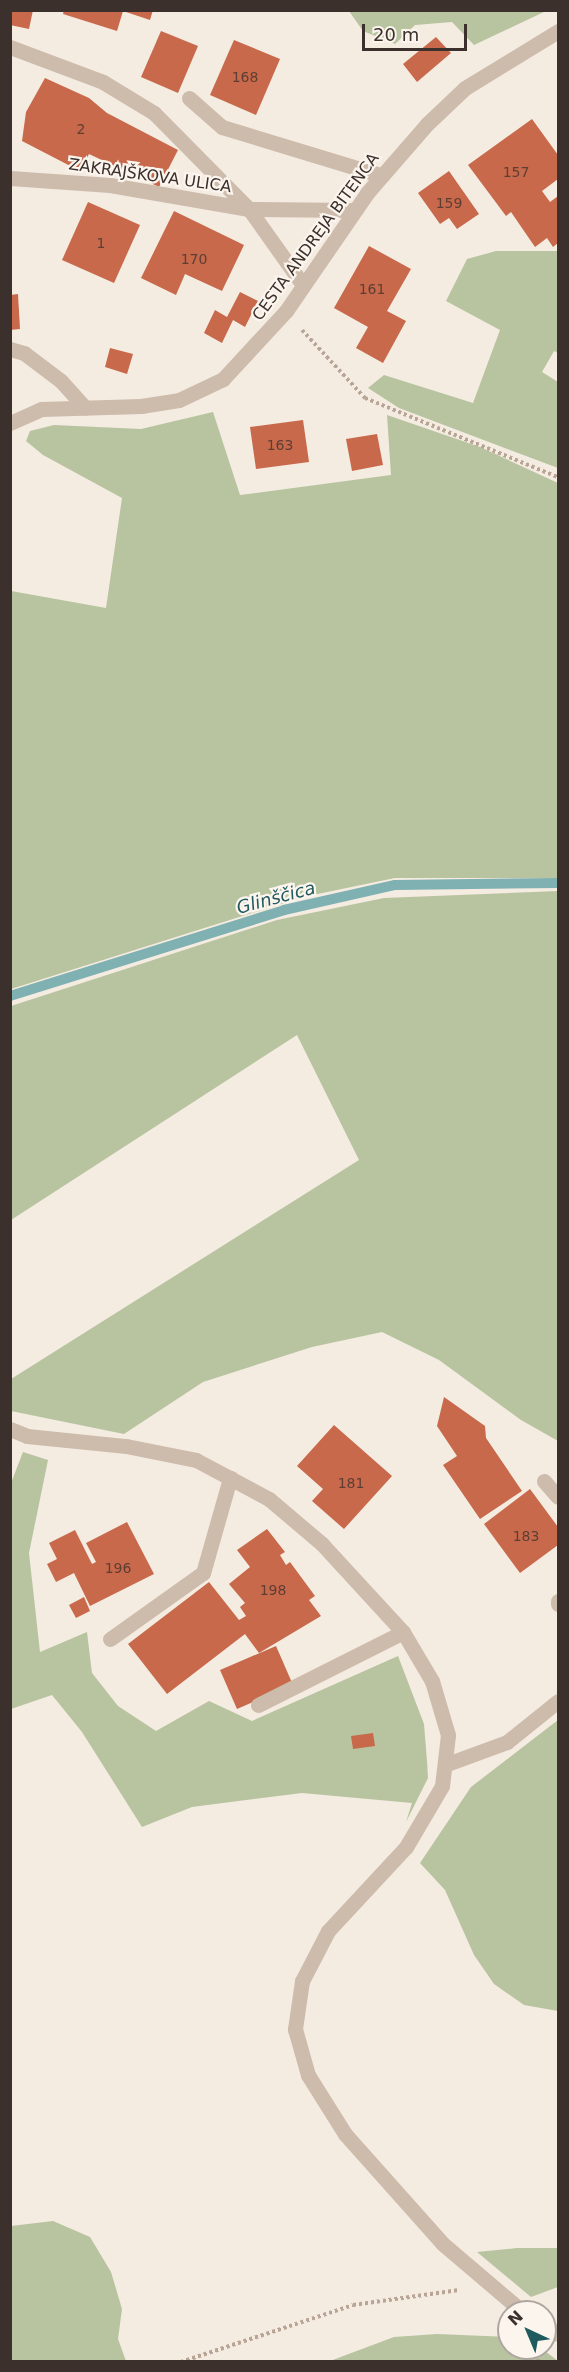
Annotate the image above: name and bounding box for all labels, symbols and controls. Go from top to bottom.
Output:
scale bar [365,12,470,50]
text: 20 m [373,24,419,45]
house number: 168 [232,69,258,85]
house number: 2 [77,121,85,137]
street label: CESTA ANDREJA BITENCA [249,149,383,325]
street label: ZAKRAJŠKOVA ULICA [67,155,233,197]
house number: 157 [503,164,529,180]
house number: 159 [436,195,462,211]
house number: 1 [97,235,105,251]
house number: 170 [181,251,207,267]
house number: 161 [359,281,385,297]
house number: 163 [267,437,293,453]
water label: Glinščica [234,877,318,919]
house number: 181 [338,1475,364,1491]
house number: 183 [513,1528,539,1544]
house number: 196 [105,1560,131,1576]
house number: 198 [260,1582,286,1598]
north arrow [497,2300,557,2360]
text: N [504,2307,527,2330]

